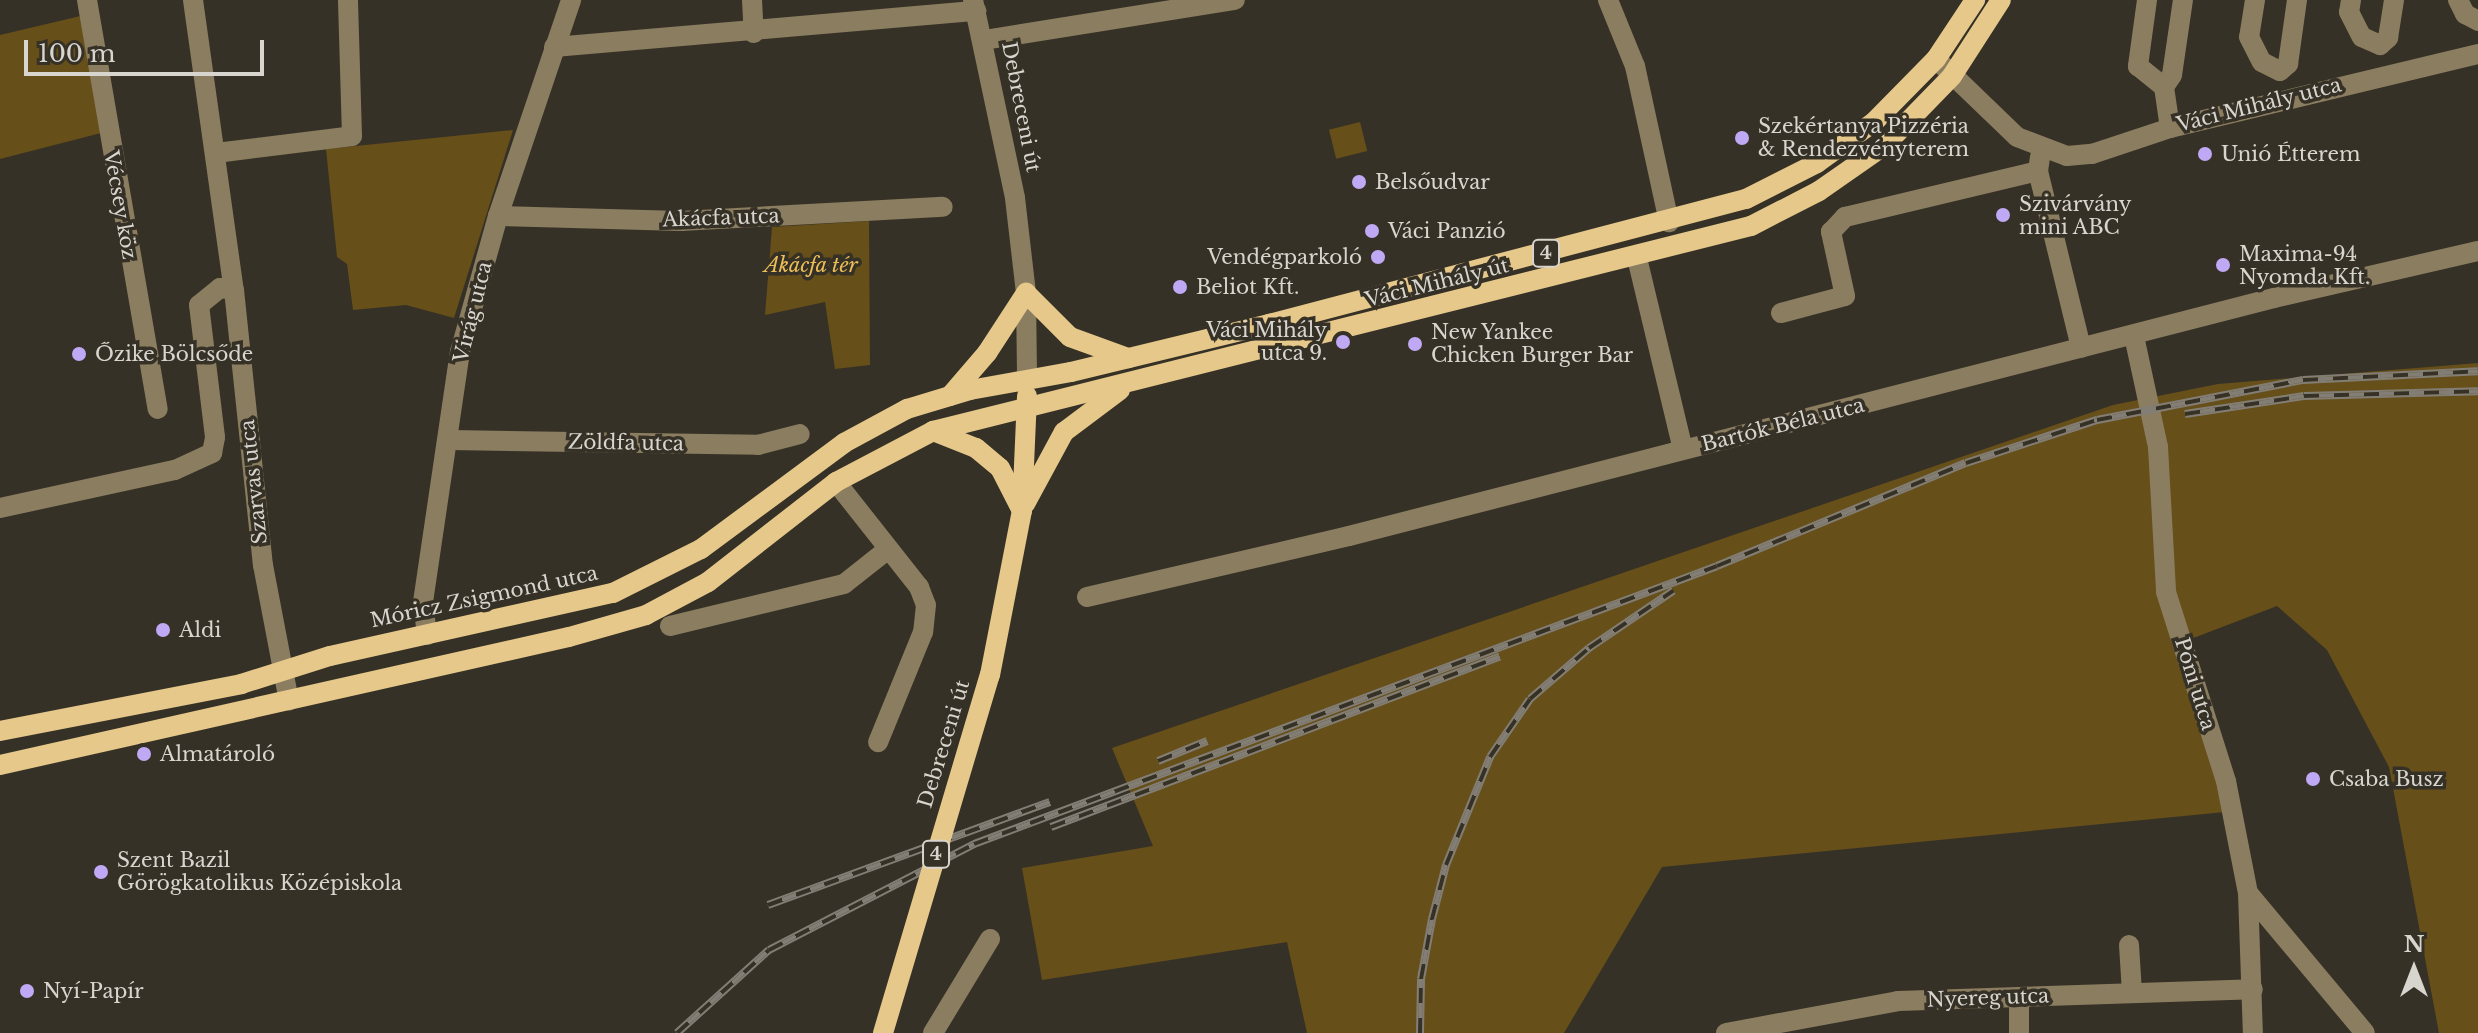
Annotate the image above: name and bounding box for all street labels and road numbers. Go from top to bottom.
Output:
street label: Debreceni út [997,40,1045,174]
street label: Váci Mihály utca [2174,73,2344,137]
street label: Vécsey köz [99,148,141,262]
street label: Akácfa utca [662,204,780,232]
road number: 4 [1532,239,1560,267]
street label: Váci Mihály út [1363,254,1511,312]
street label: Virág utca [449,259,497,365]
street label: Bartók Béla utca [1699,393,1867,457]
street label: Szarvas utca [236,419,272,545]
street label: Zöldfa utca [568,430,684,456]
street label: Móricz Zsigmond utca [368,561,600,633]
street label: Póni utca [2170,635,2220,733]
street label: Debreceni út [913,677,975,811]
road number: 4 [922,840,950,868]
street label: Nyereg utca [1926,984,2050,1012]

